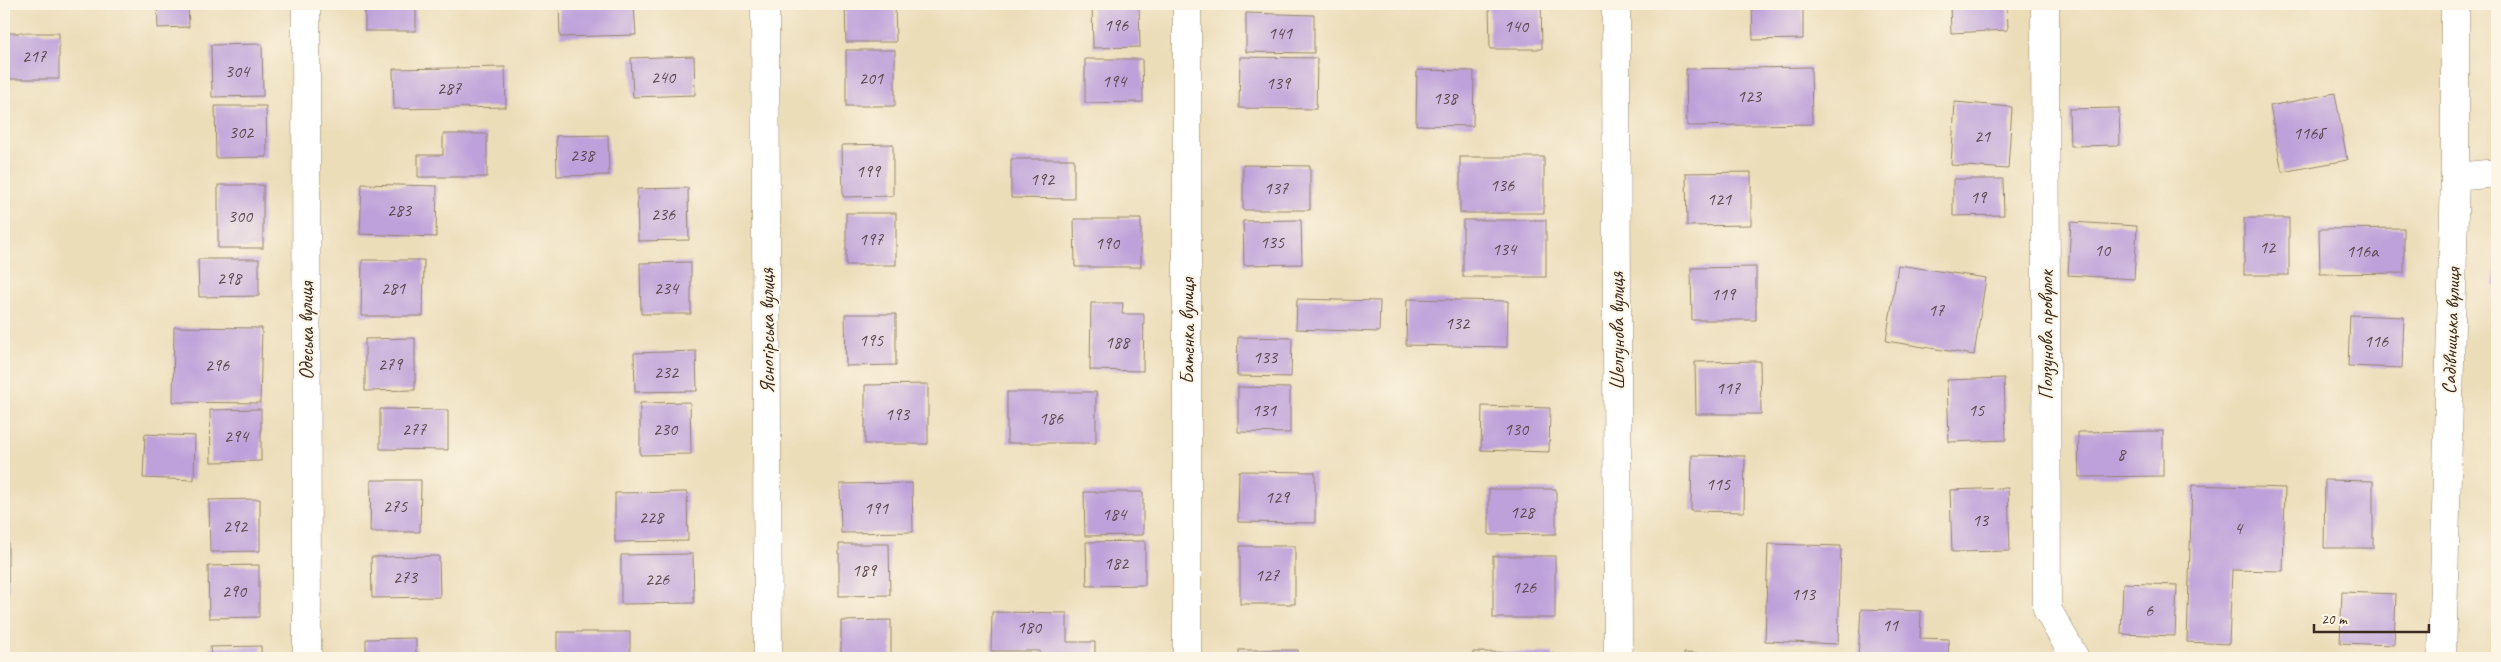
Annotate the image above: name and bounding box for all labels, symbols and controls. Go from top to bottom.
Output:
house number: 196 [1104,14,1129,36]
house number: 140 [1504,15,1530,37]
house number: 141 [1268,22,1293,44]
house number: 217 [22,45,47,67]
house number: 304 [225,60,251,82]
house number: 240 [651,66,677,88]
house number: 201 [859,67,884,89]
house number: 194 [1102,70,1128,92]
house number: 139 [1266,72,1292,94]
house number: 287 [437,77,462,99]
house number: 123 [1737,85,1763,107]
house number: 138 [1433,87,1459,109]
house number: 302 [229,121,255,143]
house number: 116б [2293,122,2327,144]
house number: 21 [1974,125,1991,147]
house number: 238 [570,144,596,166]
house number: 199 [856,160,882,182]
house number: 192 [1030,168,1056,190]
house number: 136 [1490,174,1515,196]
house number: 137 [1264,177,1289,199]
house number: 19 [1970,186,1988,208]
house number: 121 [1707,188,1732,210]
house number: 283 [387,199,413,221]
house number: 236 [651,203,676,225]
house number: 300 [228,205,254,227]
house number: 197 [859,228,884,250]
house number: 135 [1260,231,1285,253]
house number: 190 [1095,232,1121,254]
house number: 12 [2259,236,2277,258]
house number: 134 [1492,238,1518,260]
house number: 10 [2094,239,2112,261]
house number: 116а [2346,240,2379,262]
street label: Садівницька вулиця [2436,266,2466,395]
house number: 298 [217,267,243,289]
street label: Ясногірська вулиця [755,268,780,394]
street label: Ползунова провулок [2034,268,2059,400]
street label: Шелгунова вулиця [1605,271,1630,390]
street label: Батенка вулиця [1175,276,1200,384]
house number: 281 [381,277,406,299]
house number: 234 [654,277,680,299]
street label: Одеська вулиця [294,280,319,380]
house number: 119 [1711,283,1737,305]
house number: 17 [1928,299,1945,321]
house number: 132 [1445,312,1471,334]
house number: 195 [859,329,884,351]
house number: 116 [2364,330,2389,352]
house number: 188 [1105,331,1131,353]
house number: 133 [1253,346,1279,368]
house number: 279 [378,353,404,375]
house number: 296 [205,354,230,376]
house number: 232 [654,361,680,383]
house number: 117 [1716,377,1741,399]
house number: 131 [1252,399,1277,421]
house number: 15 [1968,399,1985,421]
house number: 193 [885,403,911,425]
house number: 186 [1039,407,1064,429]
house number: 277 [402,418,427,440]
house number: 230 [653,418,679,440]
house number: 130 [1504,418,1530,440]
house number: 294 [224,425,250,447]
house number: 8 [2117,443,2127,465]
house number: 115 [1706,473,1731,495]
house number: 129 [1265,486,1291,508]
house number: 275 [383,495,408,517]
house number: 191 [864,497,889,519]
house number: 128 [1510,501,1536,523]
house number: 184 [1102,503,1128,525]
house number: 228 [639,506,665,528]
house number: 13 [1972,509,1990,531]
house number: 292 [223,515,249,537]
house number: 4 [2234,517,2244,539]
house number: 182 [1104,552,1130,574]
house number: 189 [852,559,878,581]
house number: 127 [1255,564,1280,586]
house number: 273 [393,566,419,588]
house number: 226 [645,568,670,590]
house number: 126 [1512,576,1537,598]
house number: 290 [222,580,248,602]
house number: 113 [1791,583,1817,605]
house number: 6 [2145,599,2154,621]
scale bar [2314,602,2428,634]
text: 20 m [2321,610,2348,629]
house number: 11 [1882,614,1899,636]
house number: 180 [1017,616,1043,638]

